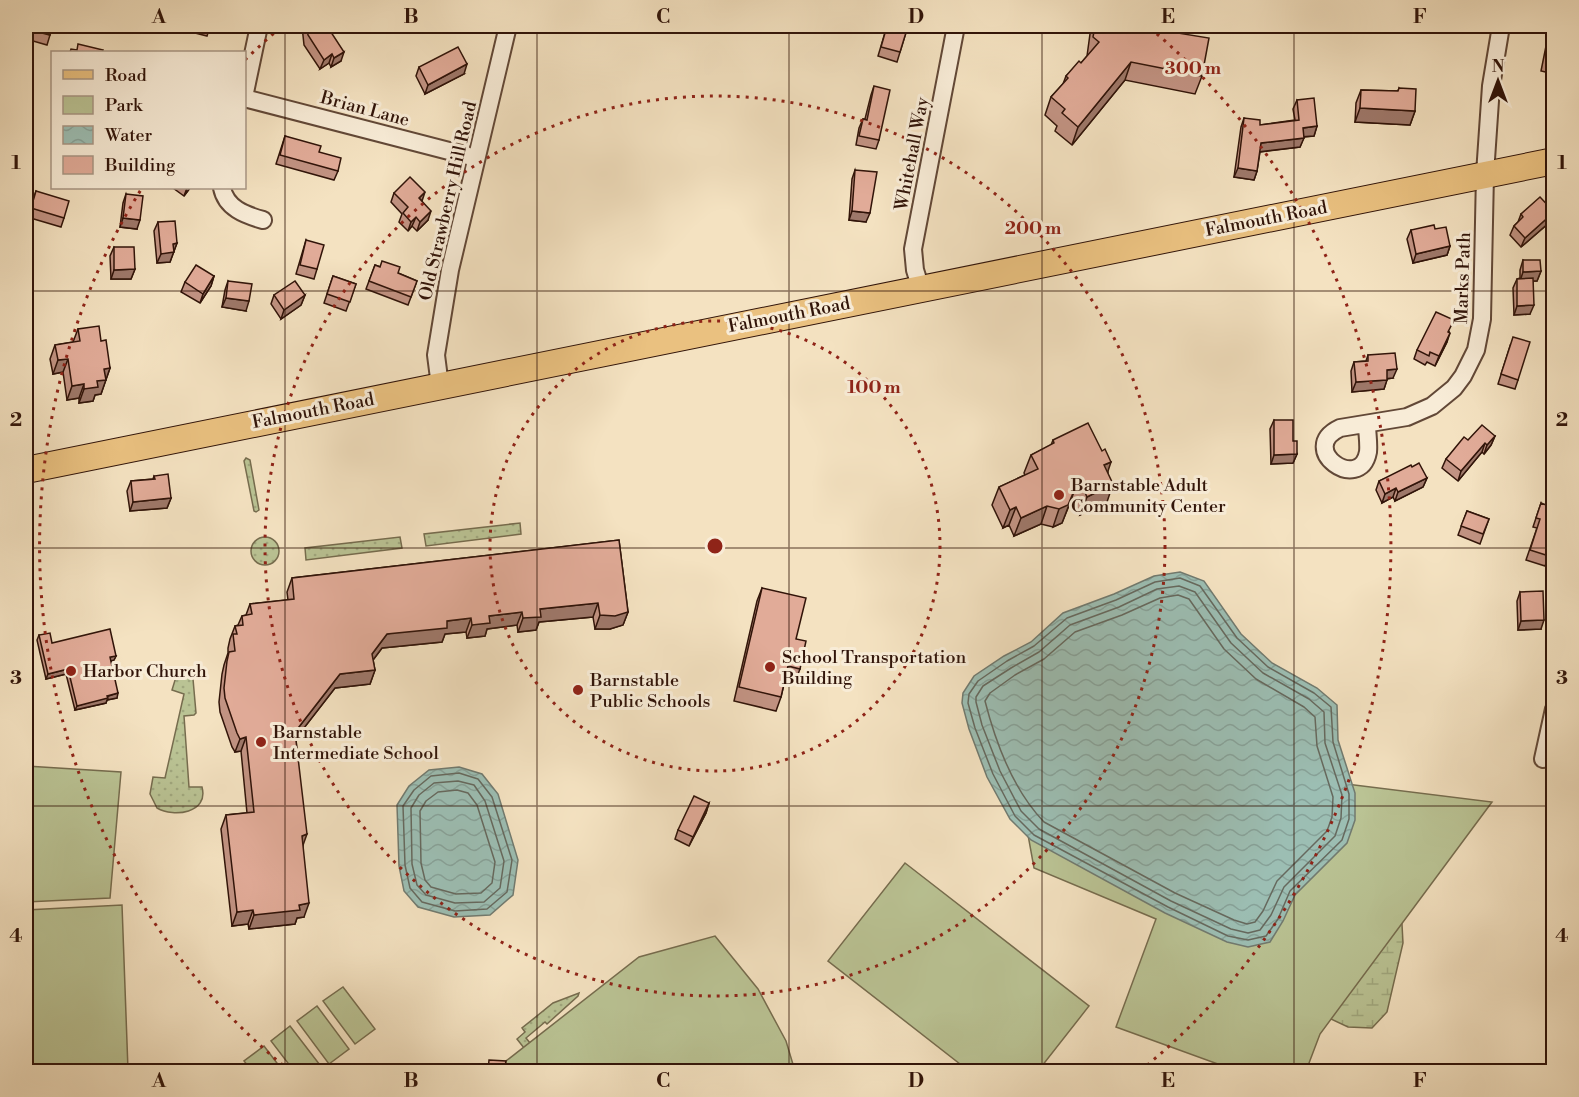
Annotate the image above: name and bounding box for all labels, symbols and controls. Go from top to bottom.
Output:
text: A [151,5,167,30]
text: B [403,5,419,30]
text: C [656,5,670,30]
text: D [908,5,924,30]
text: E [1161,5,1175,30]
text: F [1413,5,1427,30]
legend [51,51,246,189]
north arrow [1468,51,1528,111]
text: 300 m [1165,57,1222,80]
text: N [1492,57,1505,77]
text: Road [105,64,148,87]
street label: Brian Lane [317,86,412,132]
text: Park [105,94,144,117]
street label: Whitehall Way [890,95,934,214]
street label: Old Strawberry Hill Road [414,98,482,303]
text: Water [104,124,153,147]
text: 1 [11,151,21,176]
text: 1 [1557,151,1567,176]
text: Building [104,154,176,177]
street label: Falmouth Road [1203,196,1330,242]
text: 200 m [1005,217,1062,240]
street label: Marks Path [1450,231,1476,324]
street label: Falmouth Road [726,292,853,338]
text: 100 m [847,376,901,399]
street label: Falmouth Road [250,388,377,434]
text: 2 [10,408,22,433]
text: 2 [1556,408,1568,433]
place label: Barnstable Adult Community Center [1070,474,1226,518]
marker: Barnstable Adult Community Center [1052,488,1066,502]
centre of rings [705,536,725,556]
place label: School Transportation Building [781,646,967,690]
place label: Harbor Church [83,660,207,683]
marker: School Transportation Building [763,660,777,674]
marker: Harbor Church [64,664,78,678]
text: 3 [10,666,22,691]
text: 3 [1556,666,1568,691]
place label: Barnstable Public Schools [589,669,711,713]
marker: Barnstable Public Schools [571,683,585,697]
place label: Barnstable Intermediate School [272,721,439,765]
marker: Barnstable Intermediate School [254,735,268,749]
text: 4 [9,924,23,949]
text: 4 [1555,924,1569,949]
text: A [151,1069,167,1094]
text: B [403,1069,419,1094]
text: C [656,1069,670,1094]
text: D [908,1069,924,1094]
text: E [1161,1069,1175,1094]
text: F [1413,1069,1427,1094]

